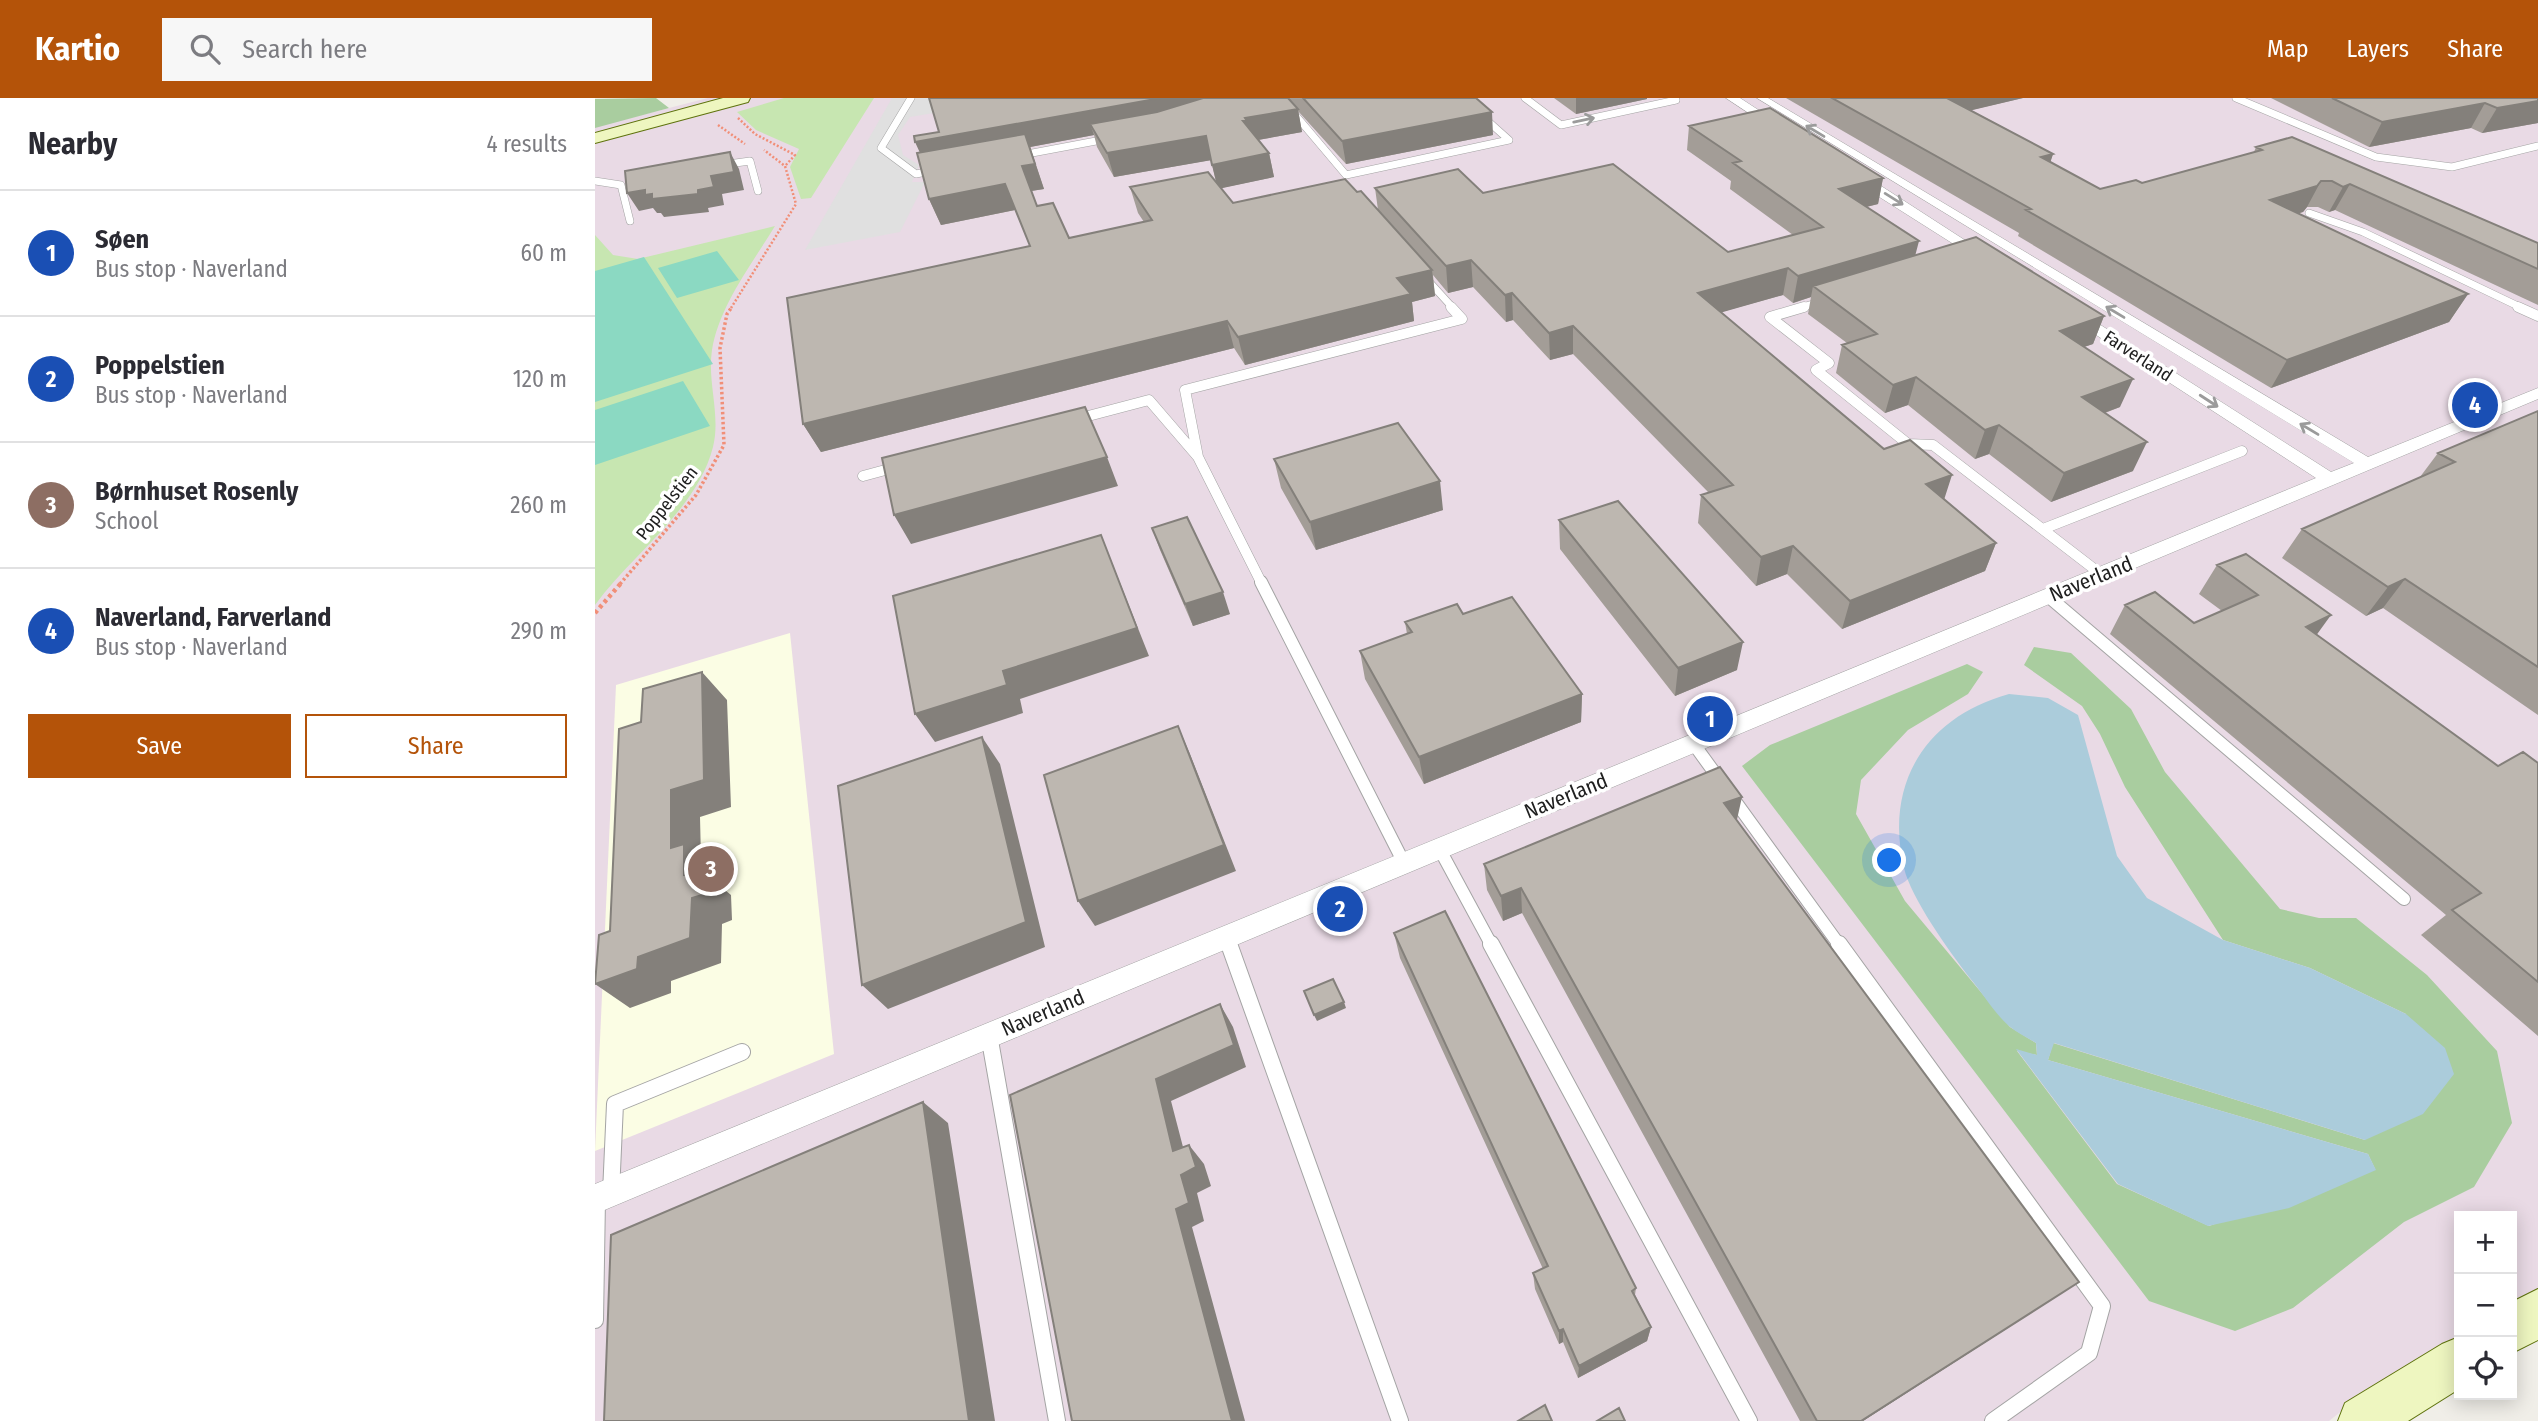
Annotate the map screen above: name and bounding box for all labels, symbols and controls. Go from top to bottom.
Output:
search box [162,18,652,81]
text: Kartio [35,29,120,69]
icon: search [186,30,224,68]
text: Search here [242,34,367,65]
text: Map [2267,35,2309,63]
text: Layers [2347,35,2409,63]
text: Share [2447,35,2503,63]
one-way arrow [1572,113,1595,127]
one-way arrow [1806,123,1825,138]
text: Nearby [28,126,117,162]
text: 4 results [486,130,567,158]
one-way arrow [1883,193,1903,207]
text: Søen [95,224,149,255]
text: 1 [46,239,56,267]
text: 60 m [521,239,567,267]
text: Bus stop · Naverland [95,255,288,283]
one-way arrow [2105,304,2125,318]
street label: Farverland [2099,326,2177,386]
text: Poppelstien [95,350,225,381]
text: 2 [46,365,56,393]
text: 120 m [513,365,567,393]
pin: 4 [2452,379,2498,431]
text: Bus stop · Naverland [95,381,288,409]
one-way arrow [2199,394,2218,409]
one-way arrow [2300,422,2320,436]
street label: Poppelstien [631,462,703,544]
text: Børnhuset Rosenly [95,476,298,507]
text: 3 [46,491,56,519]
text: 260 m [510,491,567,519]
text: School [95,507,159,535]
street label: Naverland [2045,551,2137,607]
text: Naverland, Farverland [95,602,332,633]
text: 4 [45,617,57,645]
text: 290 m [511,617,567,645]
text: Bus stop · Naverland [95,633,288,661]
pin: 1 [1687,693,1733,745]
button: Save [28,714,291,778]
button: Share [305,714,567,778]
street label: Naverland [1520,768,1612,824]
pin: 3 [688,843,734,895]
your location [1872,843,1906,877]
pin: 2 [1317,883,1363,935]
street label: Naverland [998,984,1088,1042]
map controls [2454,1211,2517,1400]
button: + [2454,1211,2517,1274]
button: − [2454,1274,2517,1337]
button: locate [2454,1337,2517,1400]

